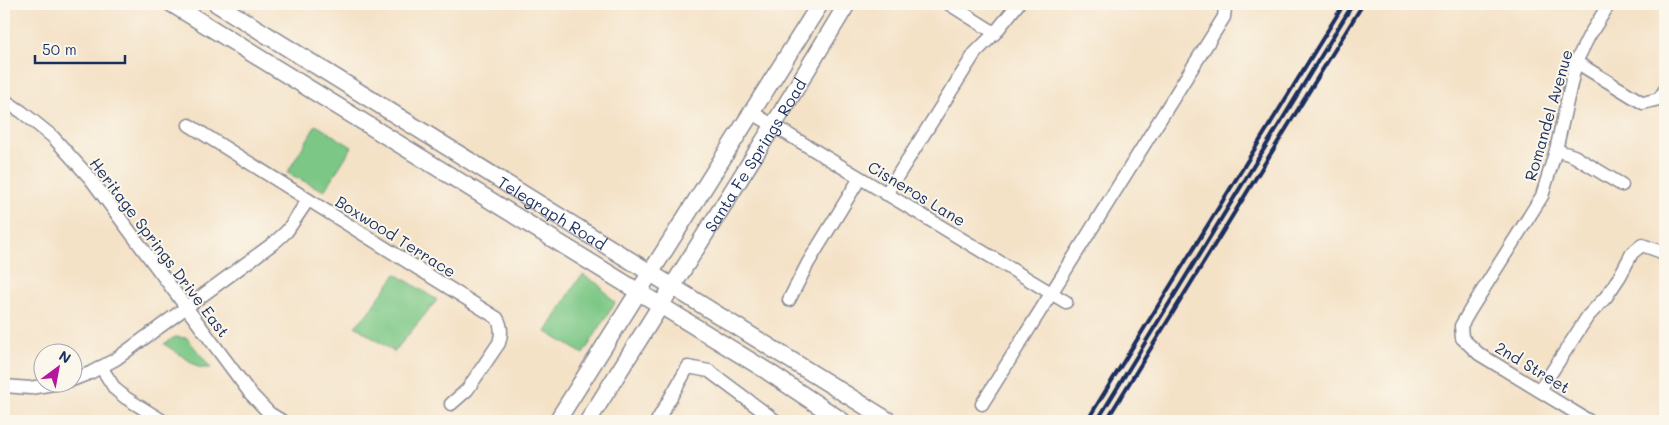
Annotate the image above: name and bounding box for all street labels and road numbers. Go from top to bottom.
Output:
street label: Romandel Avenue [1519,47,1577,183]
street label: Santa Fe Springs Road [699,74,810,235]
street label: Heritage Springs Drive East [85,153,235,341]
street label: Cisneros Lane [864,156,970,230]
street label: Telegraph Road [494,171,611,254]
street label: Boxwood Terrace [332,190,460,282]
street label: 2nd Street [1492,336,1574,398]

